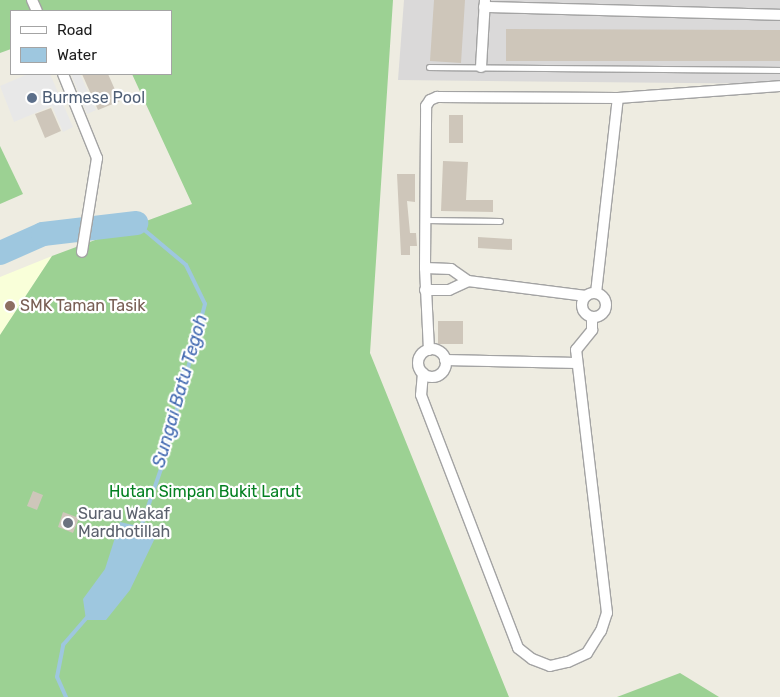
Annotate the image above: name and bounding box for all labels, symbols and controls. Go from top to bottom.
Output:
legend [10,10,172,75]
text: Road [57,21,93,39]
text: Water [57,46,97,64]
place label: Burmese Pool [42,88,145,108]
marker: Burmese Pool [26,92,38,104]
place label: SMK Taman Tasik [20,296,146,316]
marker: SMK Taman Tasik [4,300,16,312]
water label: Sungai Batu Tegoh [148,312,212,470]
park label: Hutan Simpan Bukit Larut [109,482,301,502]
place label: Surau Wakaf Mardhotillah [78,504,170,542]
marker: Surau Wakaf Mardhotillah [62,517,74,529]

